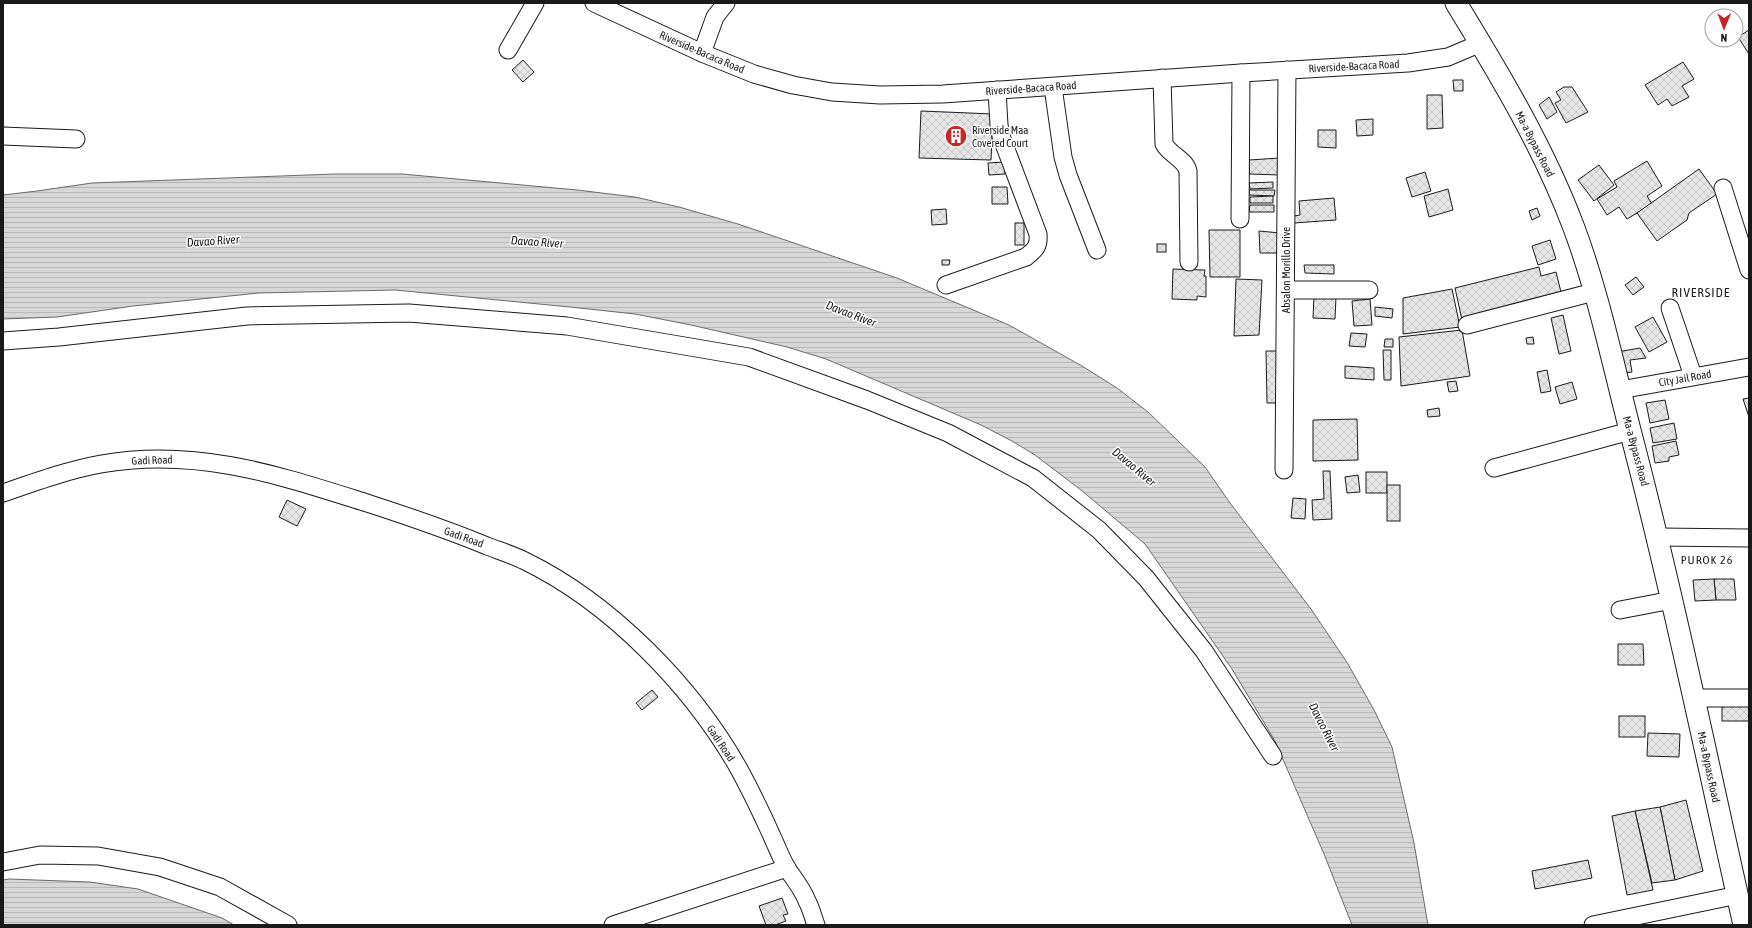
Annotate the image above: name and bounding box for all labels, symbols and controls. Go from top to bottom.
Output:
north arrow [1704,8,1744,48]
street label: Riverside-Bacaca Road [658,29,746,75]
text: N [1720,32,1727,44]
street label: Riverside-Bacaca Road [1308,58,1400,74]
street label: Riverside-Bacaca Road [985,79,1077,97]
street label: Ma-a Bypass Road [1513,109,1557,179]
building icon: Riverside Maa Covered Court [943,123,969,149]
place label: Riverside Maa Covered Court [972,124,1028,149]
street label: Absalon Morillo Drive [1280,227,1292,313]
water label: Davao River [186,232,240,250]
water label: Davao River [510,233,564,251]
district label: RIVERSIDE [1672,285,1730,300]
water label: Davao River [824,298,878,330]
street label: City Jail Road [1658,367,1712,389]
street label: Ma-a Bypass Road [1621,415,1651,487]
water label: Davao River [1109,445,1159,490]
street label: Gadi Road [131,453,173,467]
street label: Gadi Road [443,524,485,550]
district label: PUROK 26 [1681,553,1733,567]
water label: Davao River [1306,700,1342,754]
street label: Gadi Road [705,723,737,763]
street label: Ma-a Bypass Road [1696,730,1722,804]

